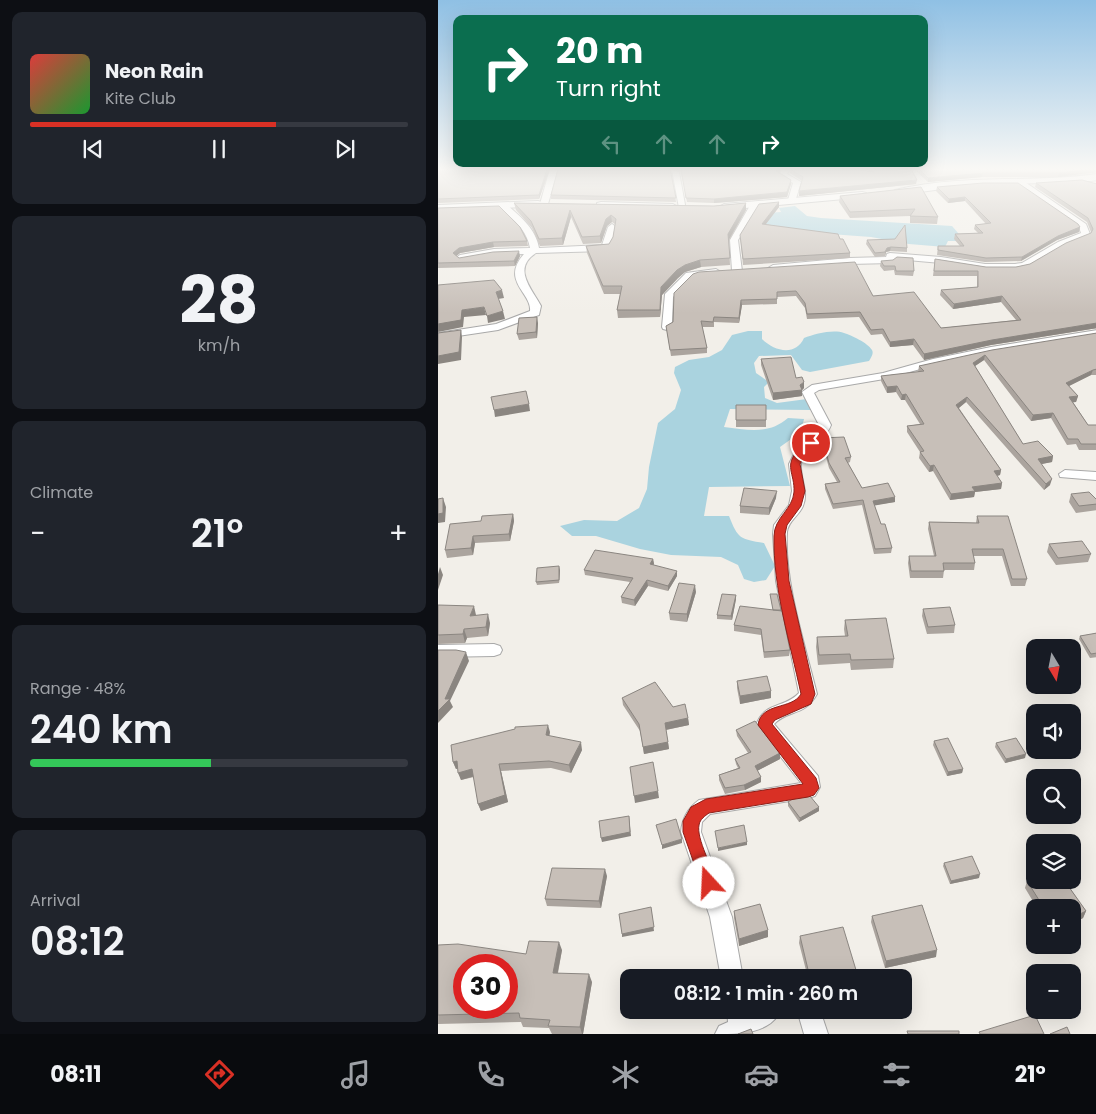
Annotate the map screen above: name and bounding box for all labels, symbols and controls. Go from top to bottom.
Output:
text: 20 m [556,26,643,75]
icon: right [473,35,538,100]
text: Neon Rain [105,58,204,85]
text: Turn right [556,73,661,104]
text: Kite Club [105,87,176,110]
icon: left [597,130,625,158]
icon: ahead [650,130,678,158]
icon: ahead [703,130,731,158]
icon: right [756,130,784,158]
icon: previous [79,135,107,163]
icon: pause [205,135,233,163]
icon: next [331,135,359,163]
text: 28 [179,255,259,346]
text: km/h [198,334,240,357]
pin [790,422,832,464]
icon: arrive [797,429,825,457]
text: Climate [30,481,93,504]
text: 21° [191,507,243,560]
text: − [30,514,45,553]
text: + [389,514,408,553]
north arrow [1026,639,1080,694]
map controls [1026,639,1081,1019]
text: Range · 48% [30,677,126,700]
text: 240 km [30,703,173,756]
button: sound [1026,704,1081,759]
button: search [1026,769,1081,824]
button: layers [1026,834,1081,889]
position arrow [682,856,734,908]
text: Arrival [30,889,80,912]
button: + [1026,899,1081,954]
text: 08:12 [30,915,125,968]
speed limit sign: 30 [453,954,518,1019]
button: − [1026,964,1081,1019]
text: 08:12 · 1 min · 260 m [674,980,858,1007]
icon: directions [202,1057,237,1092]
icon: music [338,1057,373,1092]
icon: phone [473,1057,508,1092]
icon: climate [608,1057,643,1092]
icon: car [744,1057,779,1092]
icon: filters [879,1057,914,1092]
text: 08:11 [50,1059,102,1090]
text: 21° [1015,1059,1046,1090]

